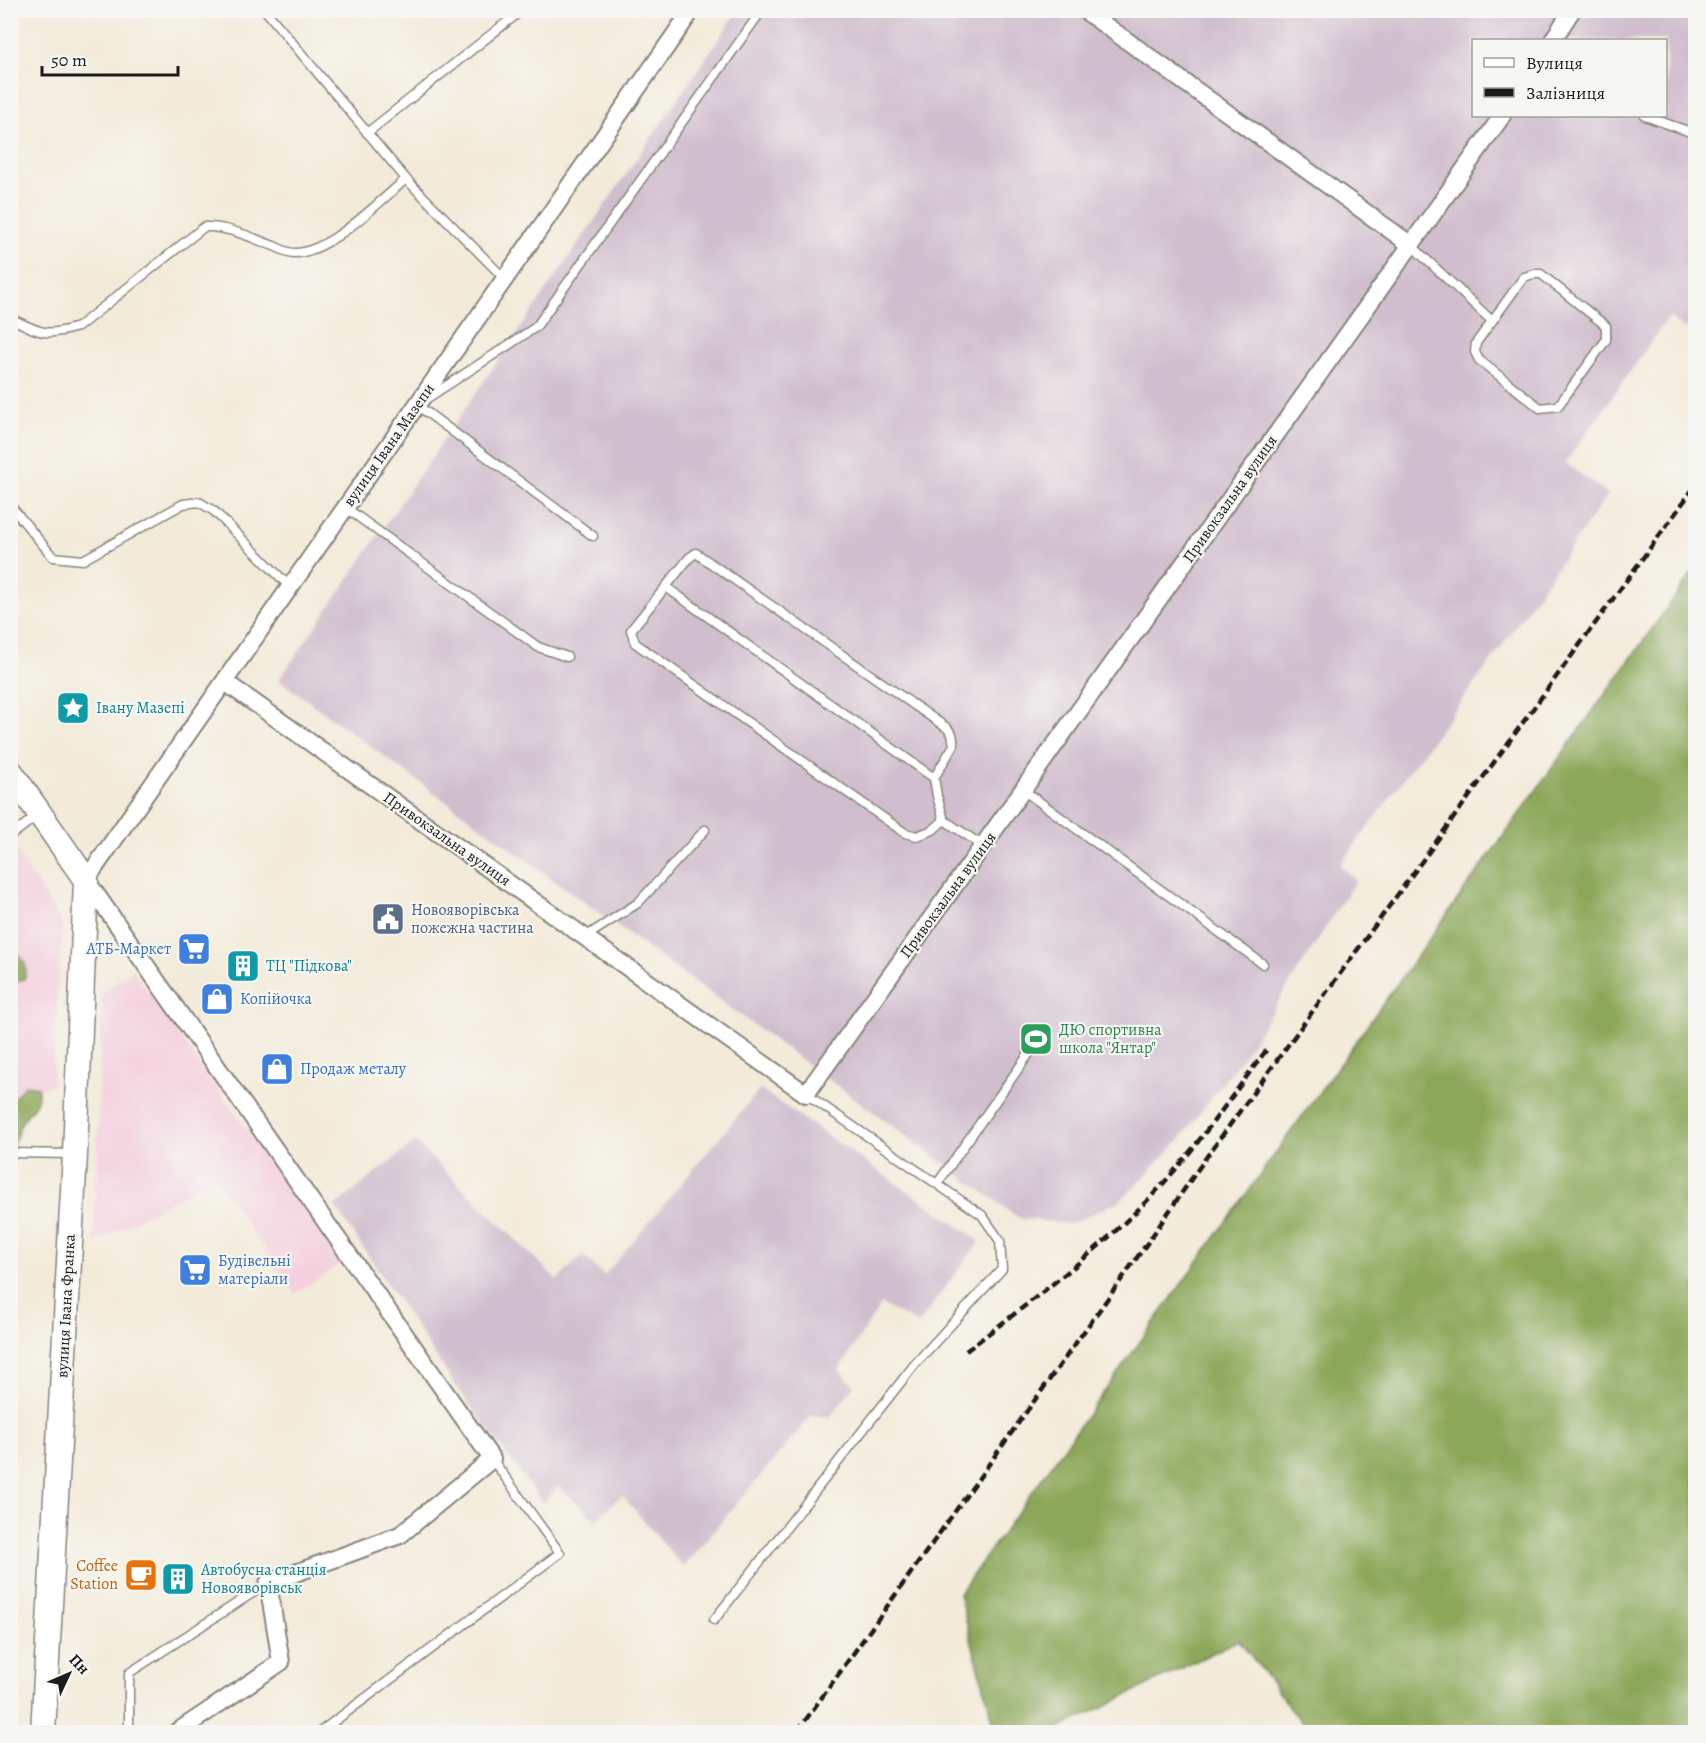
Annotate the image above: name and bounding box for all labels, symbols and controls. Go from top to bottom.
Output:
scale bar [42,39,178,77]
legend [1472,39,1667,117]
text: 50 m [51,48,87,72]
text: Вулиця [1526,51,1583,75]
text: Залізниця [1526,81,1605,105]
street label: вулиця Івана Мазепи [338,379,440,511]
street label: Привокзальна вулиця [1178,431,1282,567]
place icon: Івану Мазепі [55,690,91,726]
place label: Івану Мазепі [96,697,185,719]
street label: Привокзальна вулиця [379,787,515,891]
street label: Привокзальна вулиця [895,827,1001,963]
place label: Новояворівська пожежна частина [411,899,534,939]
public building icon: Новояворівська пожежна частина [370,901,406,937]
supermarket icon: АТБ-Маркет [176,931,212,967]
place label: АТБ-Маркет [86,938,171,960]
building icon: ТЦ "Підкова" [225,948,261,984]
place label: ТЦ "Підкова" [266,955,352,977]
shop icon: Копійочка [199,981,235,1017]
place label: Копійочка [240,988,313,1010]
place label: ДЮ спортивна школа "Янтар" [1059,1019,1162,1059]
sports icon: ДЮ спортивна школа "Янтар" [1018,1021,1054,1057]
shop icon: Продаж металу [259,1051,295,1087]
place label: Продаж металу [300,1058,407,1080]
street label: вулиця Івана Франка [51,1233,81,1379]
place label: Будівельні матеріали [218,1250,291,1290]
supermarket icon: Будівельні матеріали [177,1252,213,1288]
place label: Coffee Station [70,1555,118,1595]
cafe icon: Coffee Station [123,1557,159,1593]
place label: Автобусна станція Новояворівськ [200,1559,327,1599]
building icon: Автобусна станція Новояворівськ [160,1561,196,1597]
north arrow [39,1644,99,1704]
text: Пн [64,1649,94,1679]

